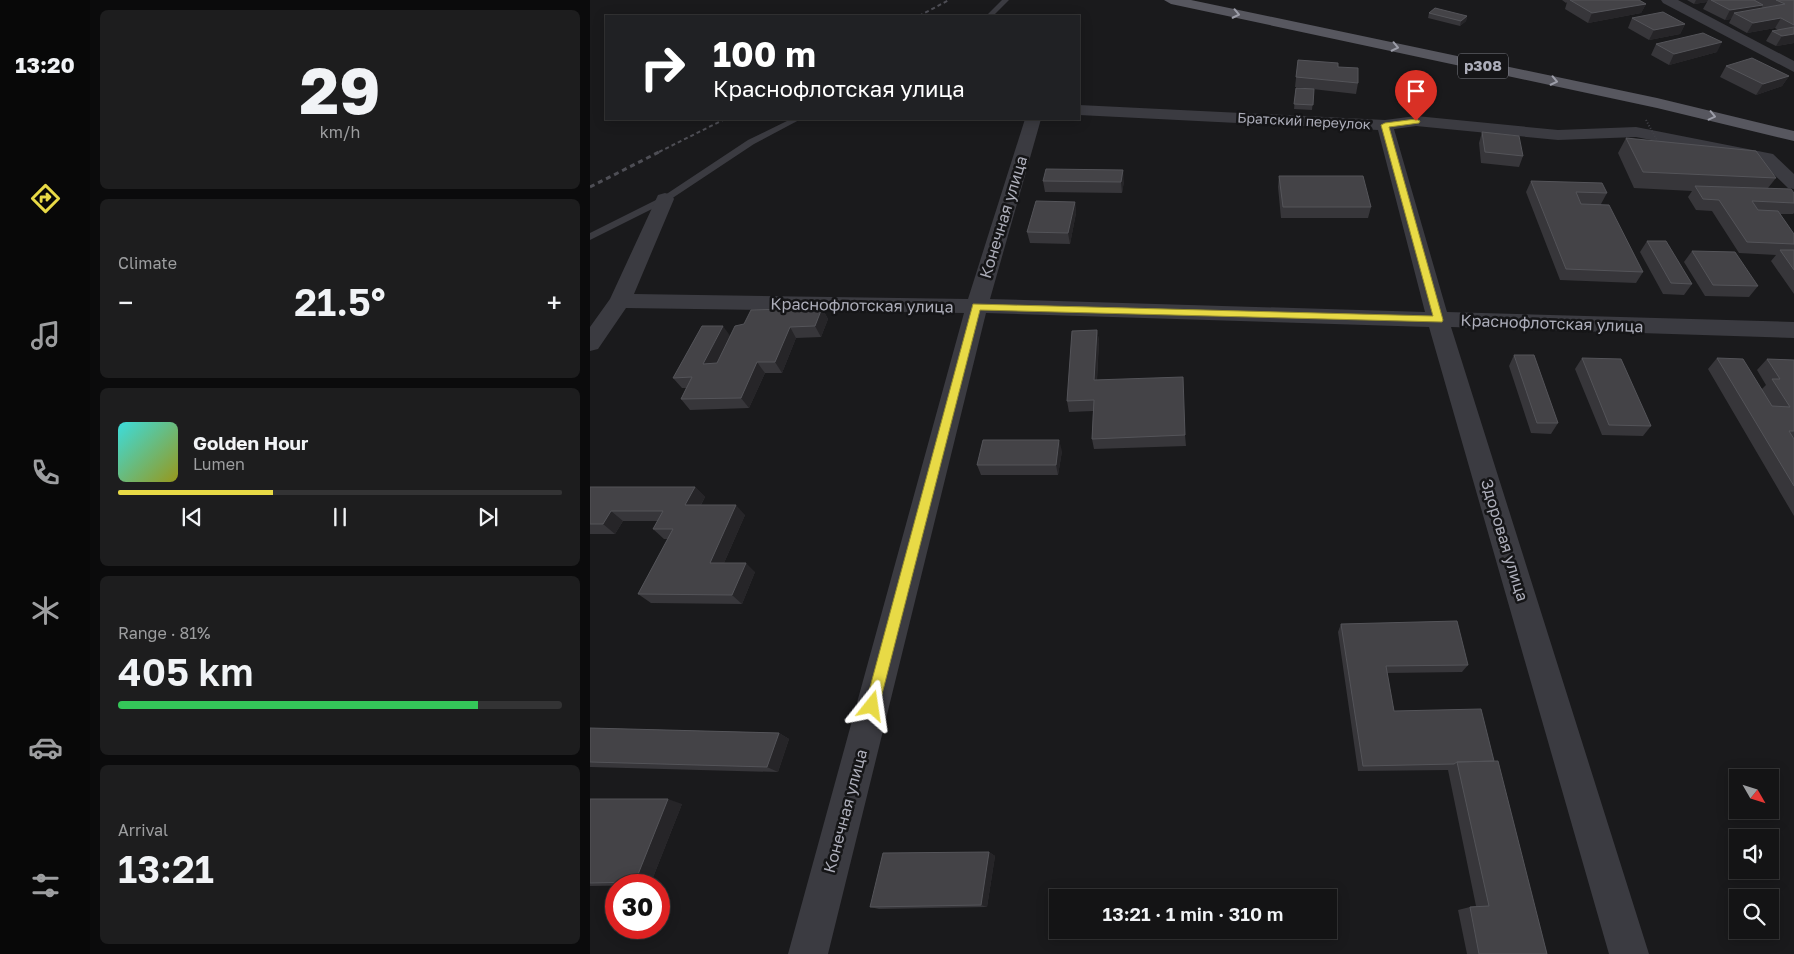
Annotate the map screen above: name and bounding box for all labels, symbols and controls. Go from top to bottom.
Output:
one-way arrow [1231,8,1240,19]
text: 100 m [713,33,816,75]
icon: right [630,35,695,100]
one-way arrow [1390,42,1399,52]
text: 29 [300,50,380,128]
text: 13:20 [15,51,75,78]
road number: p308 [1458,54,1508,78]
pin [1395,70,1437,121]
text: Краснофлотская улица [713,75,965,102]
one-way arrow [1549,75,1558,86]
icon: arrive [1402,77,1430,105]
street label: Братский переулок [1237,109,1371,132]
one-way arrow [1708,110,1717,121]
text: km/h [320,122,360,142]
street label: Конечная улица [975,153,1031,281]
icon: directions [28,181,63,216]
text: Climate [118,253,177,273]
text: 21.5° [294,279,386,324]
text: − [118,286,133,319]
text: + [547,286,562,319]
street label: Краснофлотская улица [770,293,954,317]
street label: Краснофлотская улица [1460,310,1644,336]
icon: music [28,318,63,353]
text: Golden Hour [193,431,308,454]
text: Lumen [193,454,245,474]
icon: phone [28,455,63,490]
street label: Здоровая улица [1477,476,1533,604]
icon: previous [178,503,206,531]
icon: pause [326,503,354,531]
icon: next [474,503,502,531]
icon: climate [28,593,63,628]
text: Range · 81% [118,623,210,643]
text: 405 km [118,649,254,694]
position arrow [845,679,897,731]
icon: car [28,730,63,765]
street label: Конечная улица [819,747,871,875]
north arrow [1729,769,1779,819]
map controls [1729,769,1779,939]
text: Arrival [118,820,168,840]
button: sound [1729,829,1779,879]
text: 13:21 [118,846,214,891]
icon: filters [28,868,63,903]
speed limit sign: 30 [605,874,670,939]
button: search [1729,889,1779,939]
text: 13:21 · 1 min · 310 m [1103,902,1283,925]

